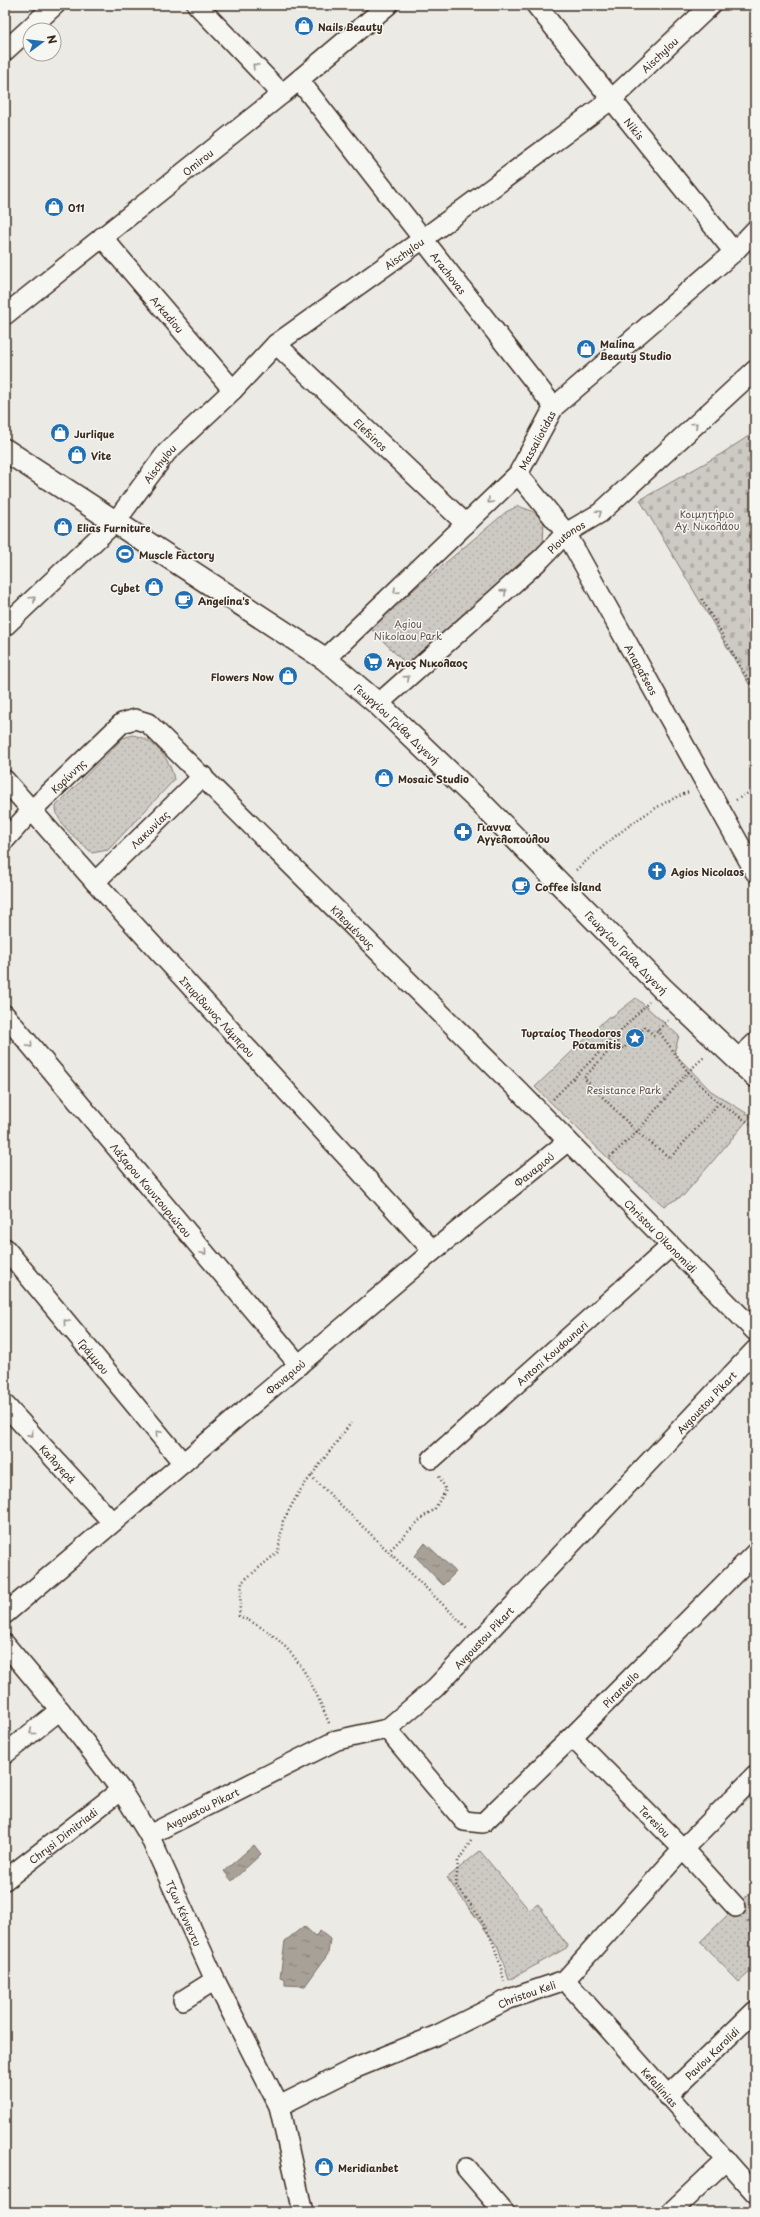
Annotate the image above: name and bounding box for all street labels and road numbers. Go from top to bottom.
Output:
street label: Aischylou [637,33,681,75]
street label: Nikis [621,114,649,143]
street label: Omirou [179,144,216,179]
street label: Aischylou [381,233,427,272]
street label: Arachovas [428,248,471,297]
street label: Arkadiou [148,292,188,336]
street label: Massaliotidas [514,407,559,472]
street label: Elefsinos [351,415,391,454]
street label: Aischylou [139,440,179,486]
street label: Ploutonos [543,516,588,556]
street label: Anapafseos [622,641,662,698]
street label: Γεωργίου Γρίβα Διγενή [351,680,443,767]
street label: Κορίννης [47,755,88,796]
street label: Λακωνίας [127,806,172,851]
street label: Κλεομένους [328,901,379,952]
street label: Γεωργίου Γρίβα Διγενή [582,907,671,997]
street label: Σπυρίδωνος Λάμπρου [177,973,259,1060]
street label: Λάζαρου Κουντουριώτου [108,1139,196,1240]
street label: Φαναριού [510,1148,557,1190]
street label: Christou Oikonomidi [621,1195,701,1276]
street label: Antoni Koudounari [512,1317,591,1388]
street label: Γράμμου [75,1335,114,1377]
street label: Φαναριού [262,1355,308,1398]
street label: Avgoustou Pikart [673,1367,739,1436]
street label: Καλογερά [37,1441,80,1486]
street label: Avgoustou Pikart [450,1603,516,1672]
street label: Pirantello [599,1667,642,1710]
street label: Avgoustou Pikart [162,1783,241,1833]
street label: Teresiou [636,1802,674,1840]
street label: Chrysi Dimitriadi [25,1804,100,1867]
street label: Τζων Κέννεντυ [163,1877,206,1948]
street label: Christou Keli [495,1976,558,2011]
street label: Pavlou Karolidi [681,2023,742,2083]
street label: Kefallinias [638,2064,682,2110]

